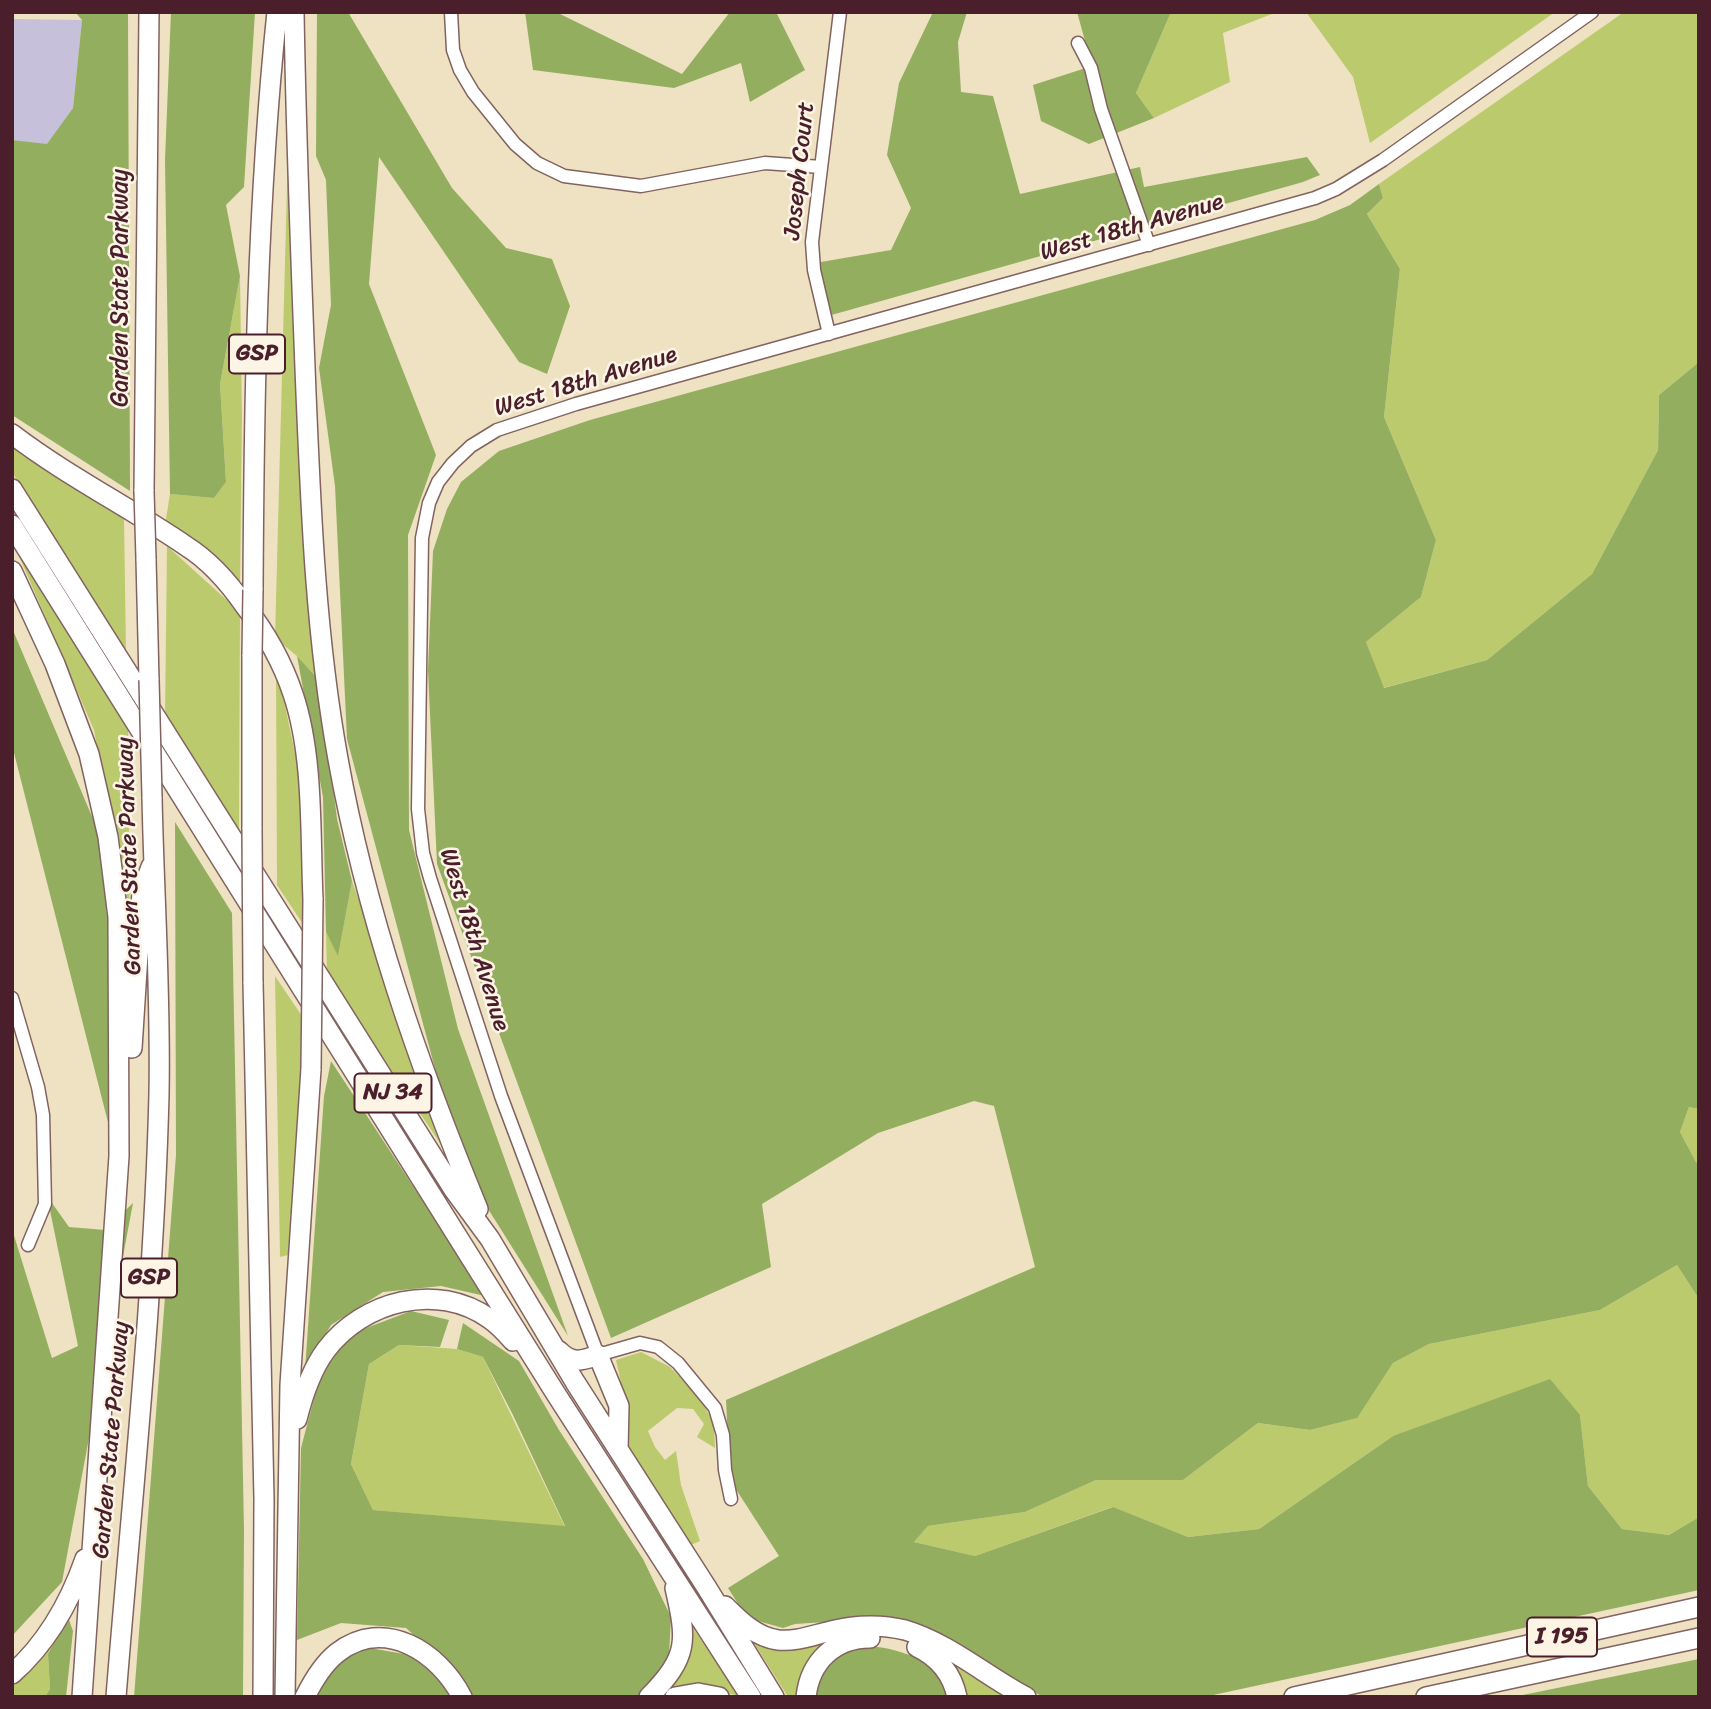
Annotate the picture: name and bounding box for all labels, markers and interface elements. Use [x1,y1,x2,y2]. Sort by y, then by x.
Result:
street label: Joseph Court [778,101,822,241]
street label: Garden State Parkway [107,169,135,407]
street label: West 18th Avenue [1037,188,1227,268]
road number: GSP [229,334,285,374]
street label: West 18th Avenue [491,341,681,423]
street label: Garden State Parkway [111,737,149,975]
street label: West 18th Avenue [433,845,515,1035]
road number: NJ 34 [354,1074,432,1112]
road number: GSP [121,1259,177,1298]
street label: Garden State Parkway [87,1320,137,1560]
road number: I 195 [1527,1618,1597,1656]

